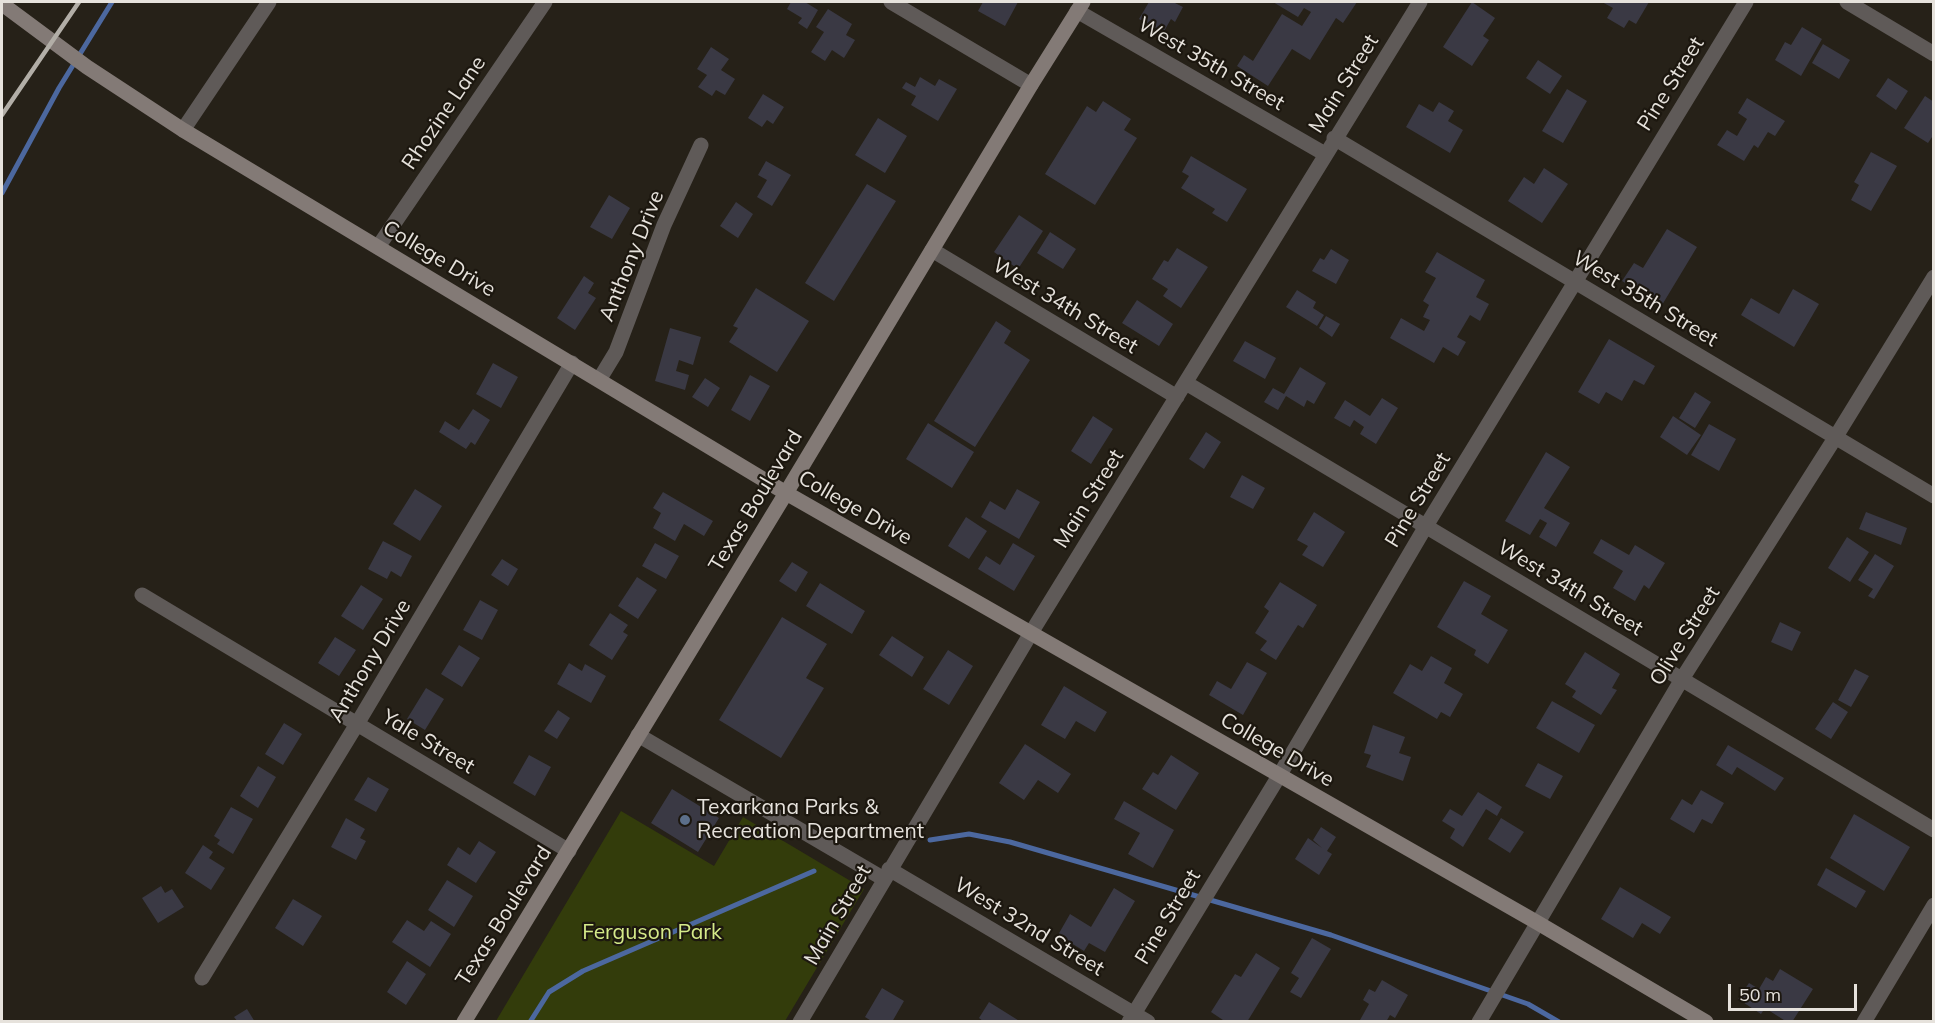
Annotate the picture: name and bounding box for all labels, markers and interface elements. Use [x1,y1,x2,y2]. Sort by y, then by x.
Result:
street label: West 35th Street [1133,12,1289,116]
street label: Main Street [1304,30,1384,138]
street label: Pine Street [1632,32,1710,136]
street label: Rhozine Lane [397,51,491,175]
street label: Anthony Drive [594,187,670,325]
street label: College Drive [378,215,500,303]
street label: West 35th Street [1568,246,1722,352]
street label: West 34th Street [988,253,1142,359]
street label: Texas Boulevard [704,426,808,576]
street label: Main Street [1049,445,1129,553]
street label: Pine Street [1380,448,1456,552]
street label: College Drive [794,465,916,551]
street label: West 34th Street [1493,535,1647,641]
street label: Olive Street [1645,582,1725,690]
street label: Anthony Drive [323,595,417,727]
street label: Yale Street [377,704,479,780]
street label: College Drive [1216,707,1338,793]
place label: Texarkana Parks & Recreation Department [697,795,924,845]
marker: Texarkana Parks & Recreation Department [678,813,692,827]
street label: Texas Boulevard [451,841,557,991]
street label: Main Street [799,860,877,970]
street label: Pine Street [1130,865,1206,969]
street label: West 32nd Street [950,872,1108,982]
park label: Ferguson Park [582,920,722,946]
scale bar [1731,972,1860,1010]
text: 50 m [1739,983,1781,1006]

